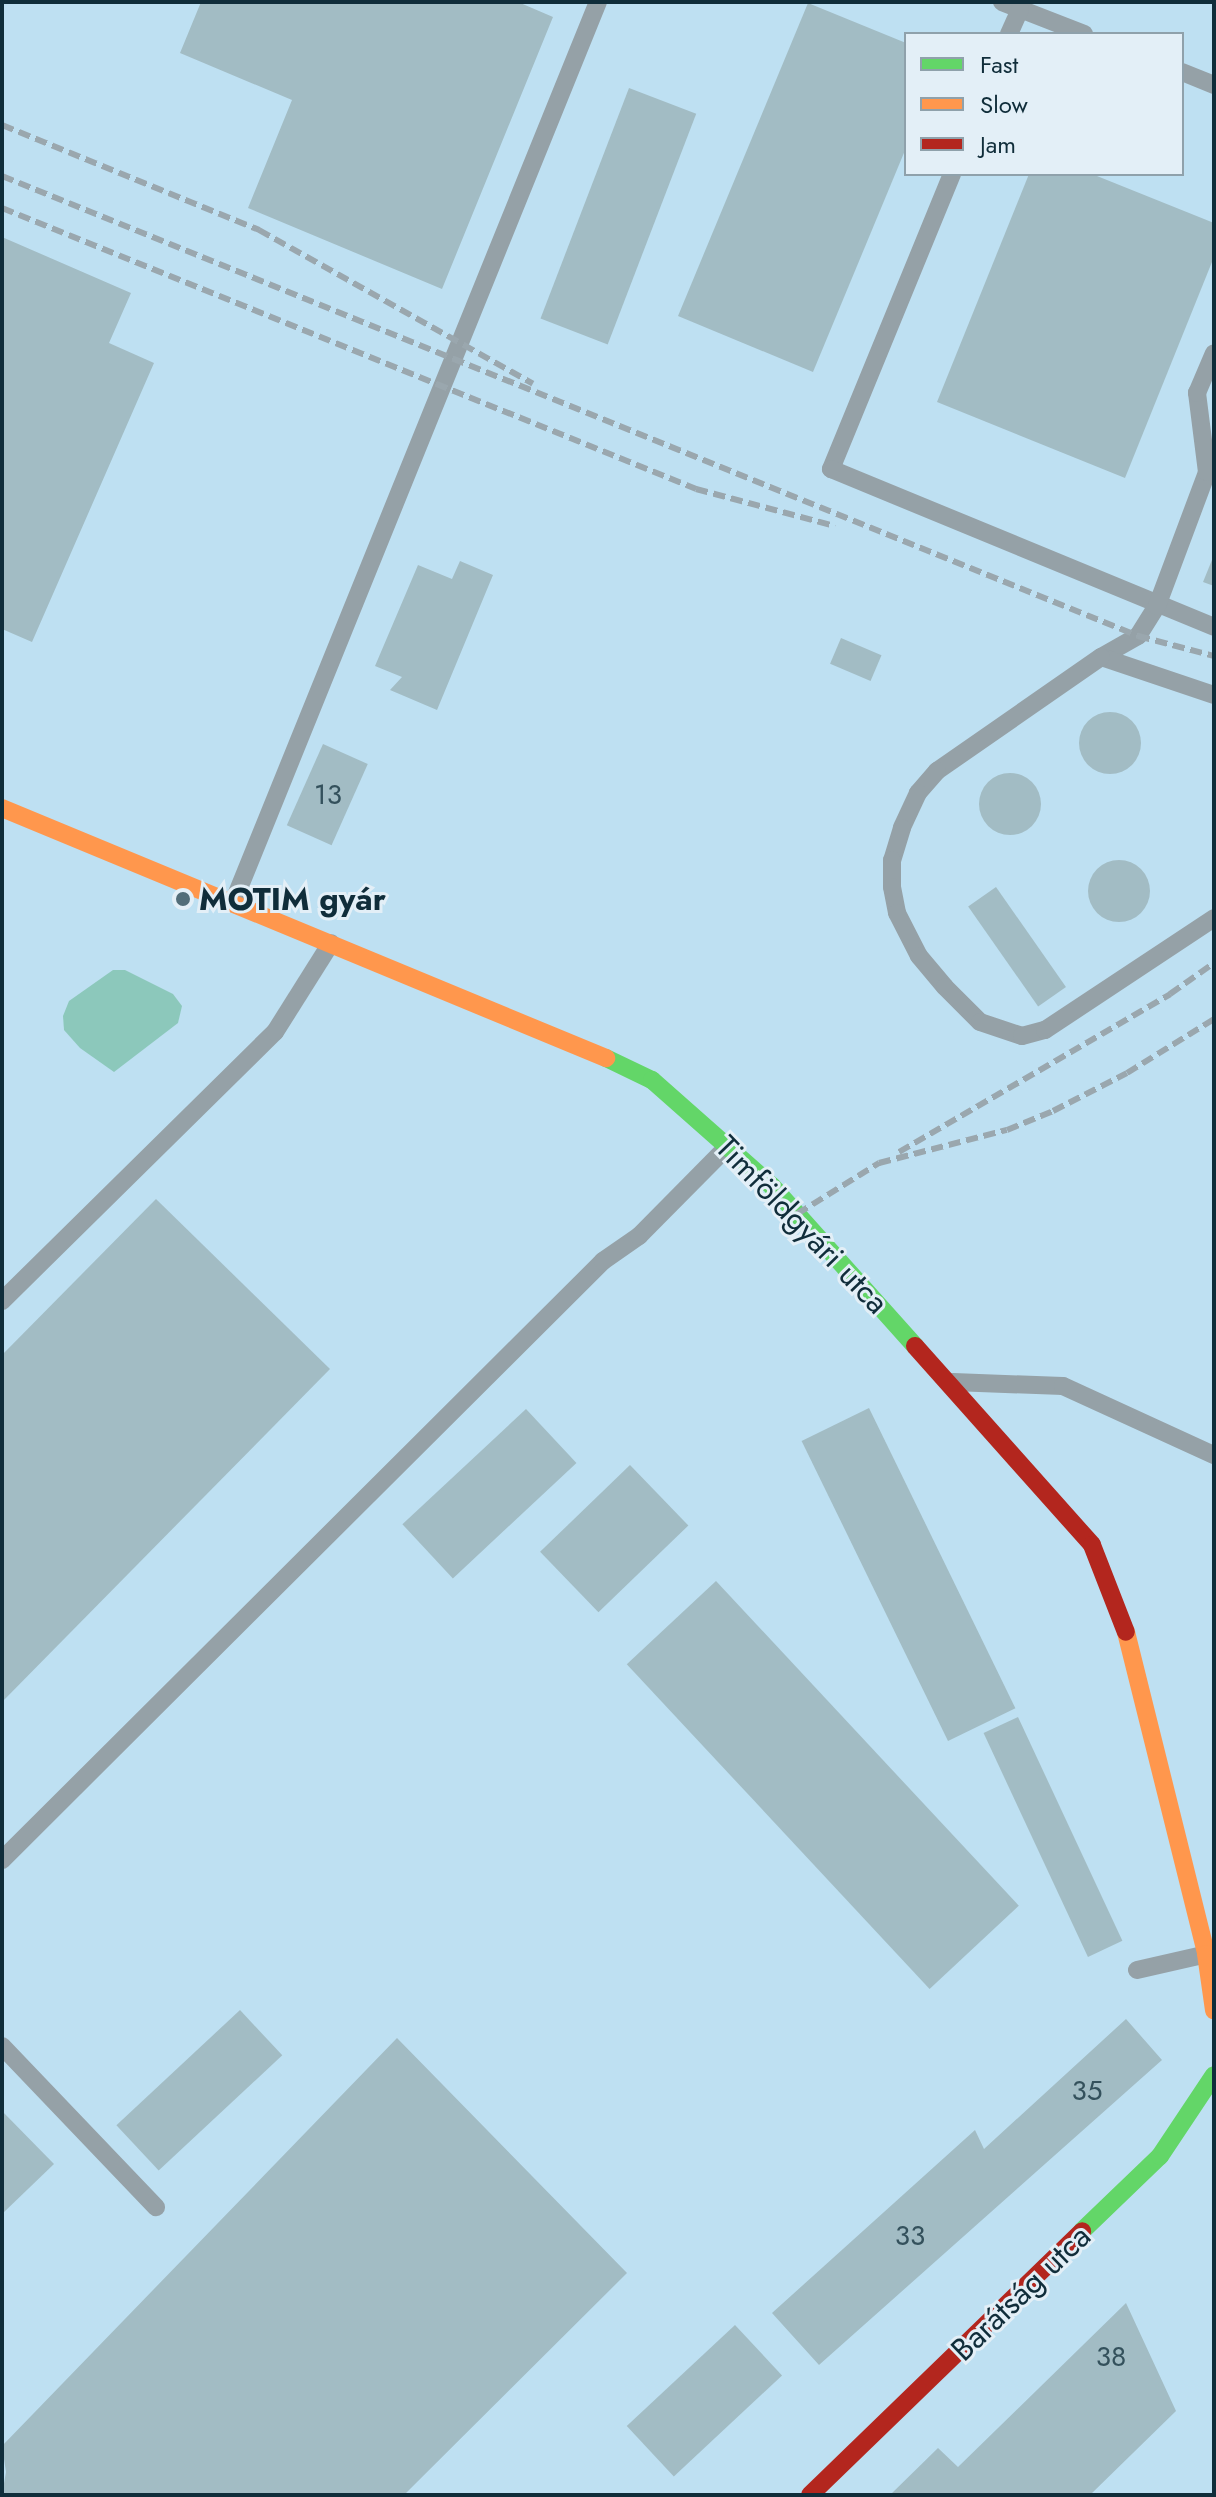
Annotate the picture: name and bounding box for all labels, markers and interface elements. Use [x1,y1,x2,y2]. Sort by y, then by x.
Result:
legend [904,32,1184,176]
text: Fast [980,47,1018,82]
text: Slow [980,87,1028,122]
text: Jam [980,127,1016,162]
house number: 13 [314,778,342,812]
place label: MOTIM gyár [199,880,386,918]
marker: MOTIM gyár [174,890,192,908]
street label: Timföldgyári utca [708,1128,896,1322]
house number: 35 [1071,2074,1103,2108]
street label: Barátság utca [943,2217,1099,2369]
house number: 33 [895,2219,925,2253]
house number: 38 [1096,2340,1126,2374]

